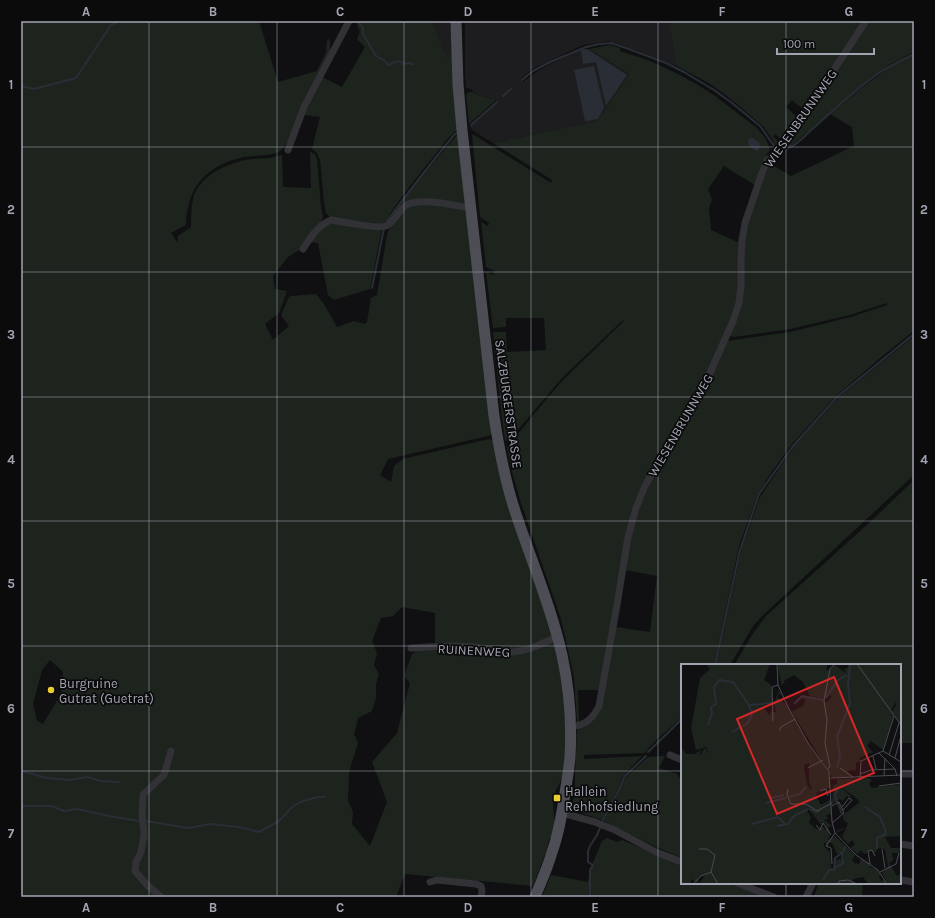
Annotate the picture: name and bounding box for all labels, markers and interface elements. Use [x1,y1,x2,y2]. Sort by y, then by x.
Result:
text: A [82,4,90,19]
text: B [209,4,217,19]
text: C [336,4,344,19]
text: D [464,4,473,19]
text: E [591,4,599,19]
text: F [718,4,726,19]
text: G [845,4,853,19]
scale bar [777,30,874,56]
text: 100 m [783,37,815,51]
street label: WIESENBRUNNWEG [761,66,840,170]
text: 1 [9,77,13,92]
text: 1 [922,77,926,92]
text: 2 [7,202,15,217]
text: 2 [920,202,928,217]
text: 3 [7,327,15,342]
text: 3 [920,327,928,342]
street label: SALZBURGERSTRASSE [492,339,525,470]
street label: WIESENBRUNNWEG [645,371,716,479]
text: 4 [7,452,15,467]
text: 4 [920,452,928,467]
text: 5 [7,576,15,591]
text: 5 [920,576,928,591]
street label: RUINENWEG [437,641,511,660]
inset map [681,664,901,884]
place label: Burgruine Gutrat (Guetrat) [59,676,154,706]
marker: Burgruine Gutrat (Guetrat) [46,685,56,695]
text: 6 [7,701,15,716]
text: 6 [920,701,928,716]
place label: Hallein Rehhofsiedlung [565,784,659,814]
marker: Hallein Rehhofsiedlung [552,793,562,803]
text: 7 [8,826,15,841]
text: 7 [921,826,928,841]
text: A [82,900,90,915]
text: B [209,900,217,915]
text: C [336,900,344,915]
text: D [464,900,473,915]
text: E [591,900,599,915]
text: F [718,900,726,915]
text: G [845,900,853,915]

